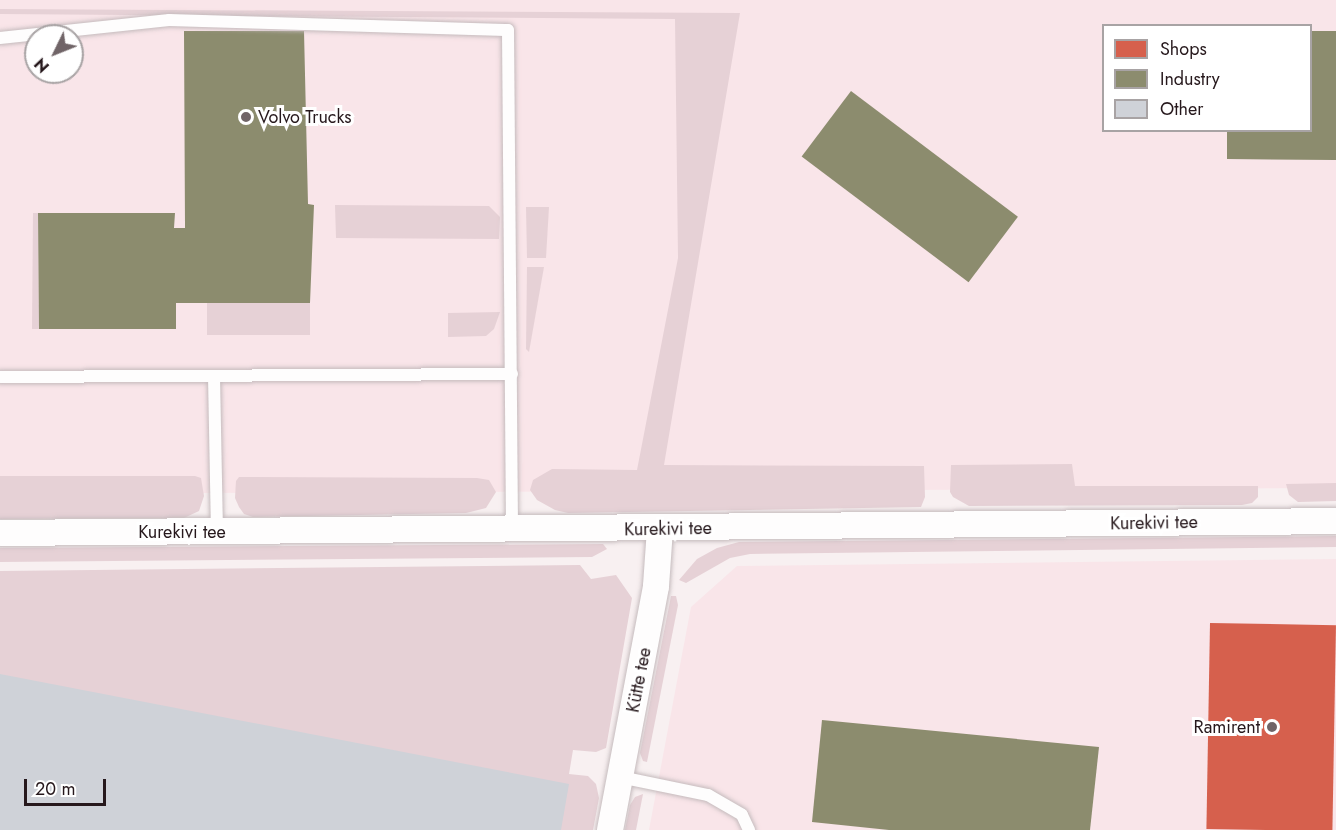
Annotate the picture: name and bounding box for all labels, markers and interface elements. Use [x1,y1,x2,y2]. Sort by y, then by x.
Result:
north arrow [24,24,84,84]
legend [1102,24,1312,132]
text: Shops [1160,36,1207,62]
text: N [29,53,55,78]
text: Industry [1160,66,1220,92]
text: Other [1160,96,1203,122]
place label: Volvo Trucks [258,106,352,128]
marker: Volvo Trucks [239,110,253,124]
street label: Kurekivi tee [1110,511,1198,535]
street label: Kurekivi tee [624,517,712,541]
street label: Kurekivi tee [138,521,226,543]
street label: Kütte tee [622,646,656,714]
place label: Ramirent [1194,716,1260,738]
marker: Ramirent [1265,720,1279,734]
scale bar [27,767,110,805]
text: 20 m [35,776,75,802]

